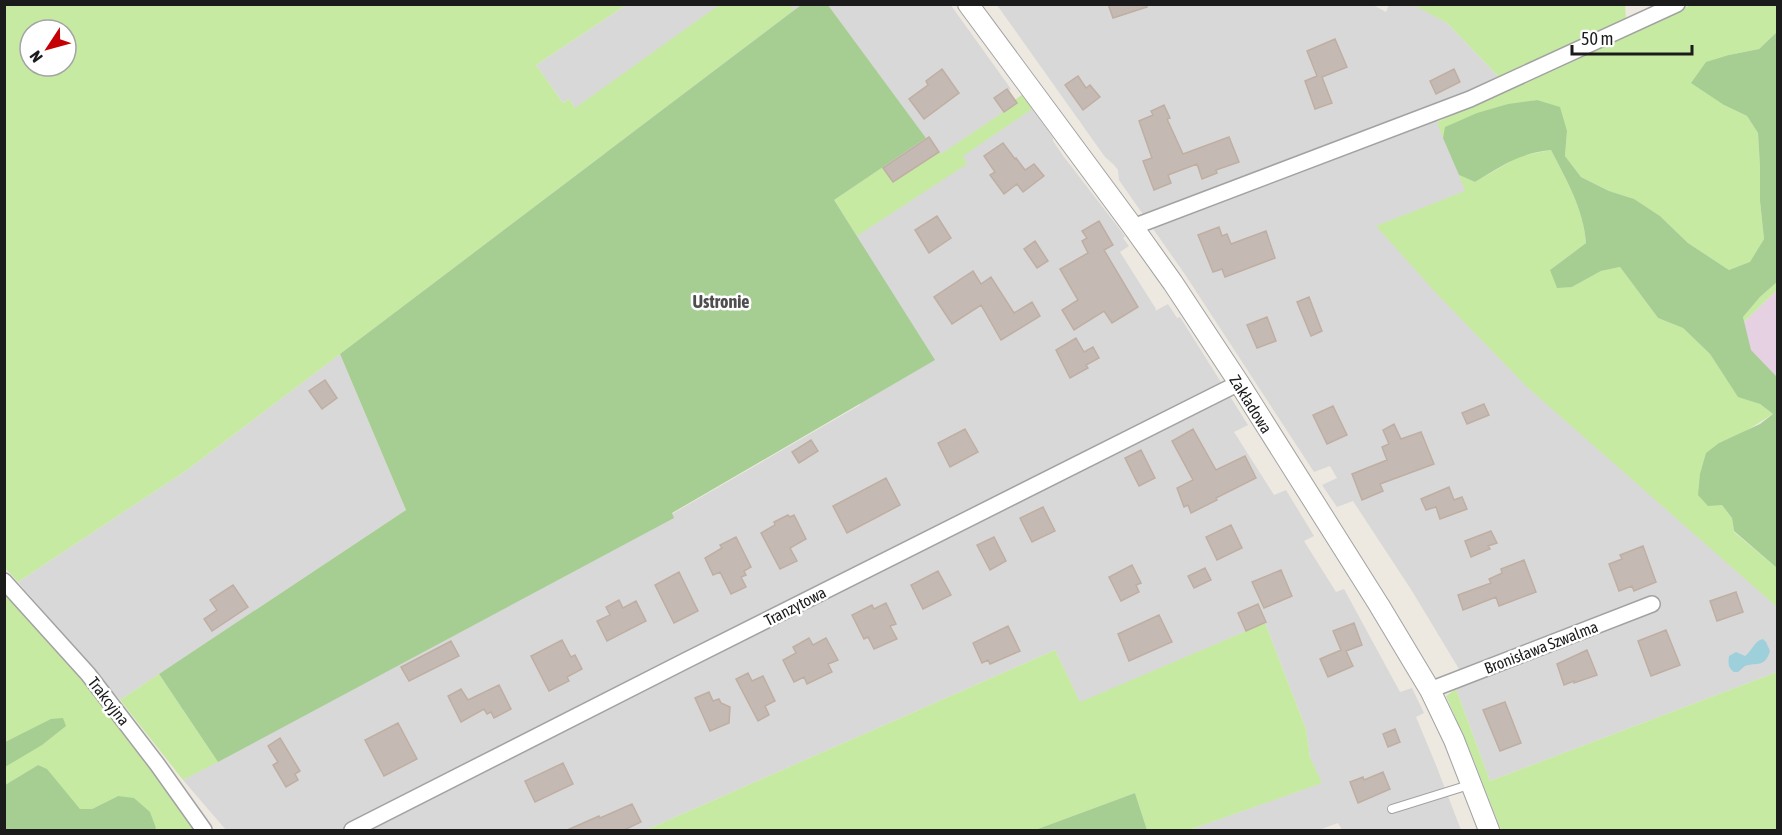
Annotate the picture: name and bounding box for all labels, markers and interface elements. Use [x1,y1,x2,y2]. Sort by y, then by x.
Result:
north arrow [18,18,78,78]
scale bar [1572,18,1692,56]
text: 50 m [1581,28,1613,49]
text: N [26,48,46,66]
district label: Ustronie [693,291,749,312]
street label: Zakładowa [1226,372,1276,436]
street label: Tranzytowa [761,583,829,630]
street label: Bronisława Szwalma [1482,617,1600,677]
street label: Trakcyjna [84,673,133,729]

